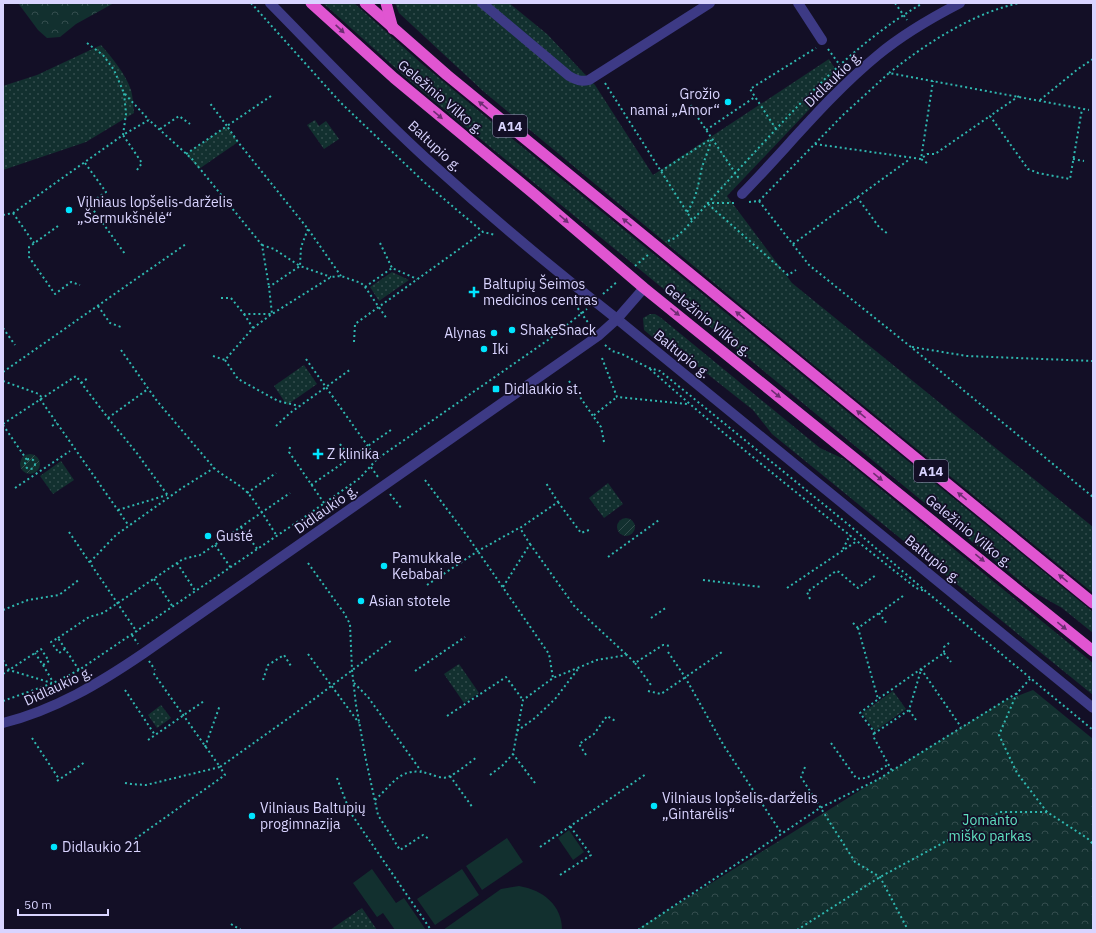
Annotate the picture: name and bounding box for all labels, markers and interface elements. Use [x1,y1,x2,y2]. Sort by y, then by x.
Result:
one-way arrow [334,25,345,34]
street label: Didlaukio g. [800,47,866,111]
street label: Geležinio Vilko g. [394,56,488,138]
place label: Grožio namai „Amor“ [630,85,720,119]
marker: Grožio namai „Amor“ [723,97,733,107]
one-way arrow [478,100,488,109]
one-way arrow [432,110,443,119]
road number: A14 [493,115,527,137]
street label: Baltupio g. [404,116,466,176]
place label: Vilniaus lopšelis-darželis „Šermukšnėlė“ [77,193,233,227]
marker: Vilniaus lopšelis-darželis „Šermukšnėlė“ [64,205,74,215]
one-way arrow [558,215,569,224]
one-way arrow [621,218,632,227]
place label: Baltupių Šeimos medicinos centras [483,274,598,309]
street label: Geležinio Vilko g. [661,279,755,361]
marker: Baltupių Šeimos medicinos centras [468,286,480,298]
one-way arrow [669,308,680,317]
one-way arrow [734,310,745,319]
place label: ShakeSnack [520,321,597,339]
place label: Alynas [444,324,486,342]
marker: ShakeSnack [507,325,517,335]
street label: Baltupio g. [650,326,714,382]
marker: Alynas [489,328,499,338]
place label: Iki [492,340,508,358]
marker: Iki [479,344,489,354]
place label: Didlaukio st. [504,380,582,398]
marker: Didlaukio st. [491,384,501,394]
one-way arrow [770,390,781,398]
one-way arrow [856,409,867,418]
place label: Z klinika [327,445,380,463]
marker: Z klinika [312,448,324,460]
road number: A14 [914,460,948,482]
one-way arrow [873,472,884,481]
street label: Didlaukio g. [291,481,361,537]
street label: Geležinio Vilko g. [922,490,1016,572]
one-way arrow [957,492,967,501]
place label: Gusté [216,527,253,545]
marker: Gusté [203,531,213,541]
street label: Baltupio g. [901,531,965,587]
place label: Pamukkale Kebabai [392,549,462,583]
one-way arrow [974,554,985,563]
marker: Pamukkale Kebabai [379,561,389,571]
one-way arrow [1057,574,1068,583]
place label: Asian stotele [369,592,451,610]
marker: Asian stotele [356,596,366,606]
one-way arrow [1057,621,1068,630]
street label: Didlaukio g. [21,662,95,710]
place label: Vilniaus lopšelis-darželis „Gintarėlis“ [662,789,818,823]
place label: Vilniaus Baltupių progimnazija [260,799,366,833]
marker: Vilniaus lopšelis-darželis „Gintarėlis“ [649,801,659,811]
marker: Vilniaus Baltupių progimnazija [247,811,257,821]
park label: Jomanto miško parkas [948,811,1032,845]
place label: Didlaukio 21 [62,838,141,856]
marker: Didlaukio 21 [49,842,59,852]
scale bar [18,891,108,917]
text: 50 m [24,897,52,912]

